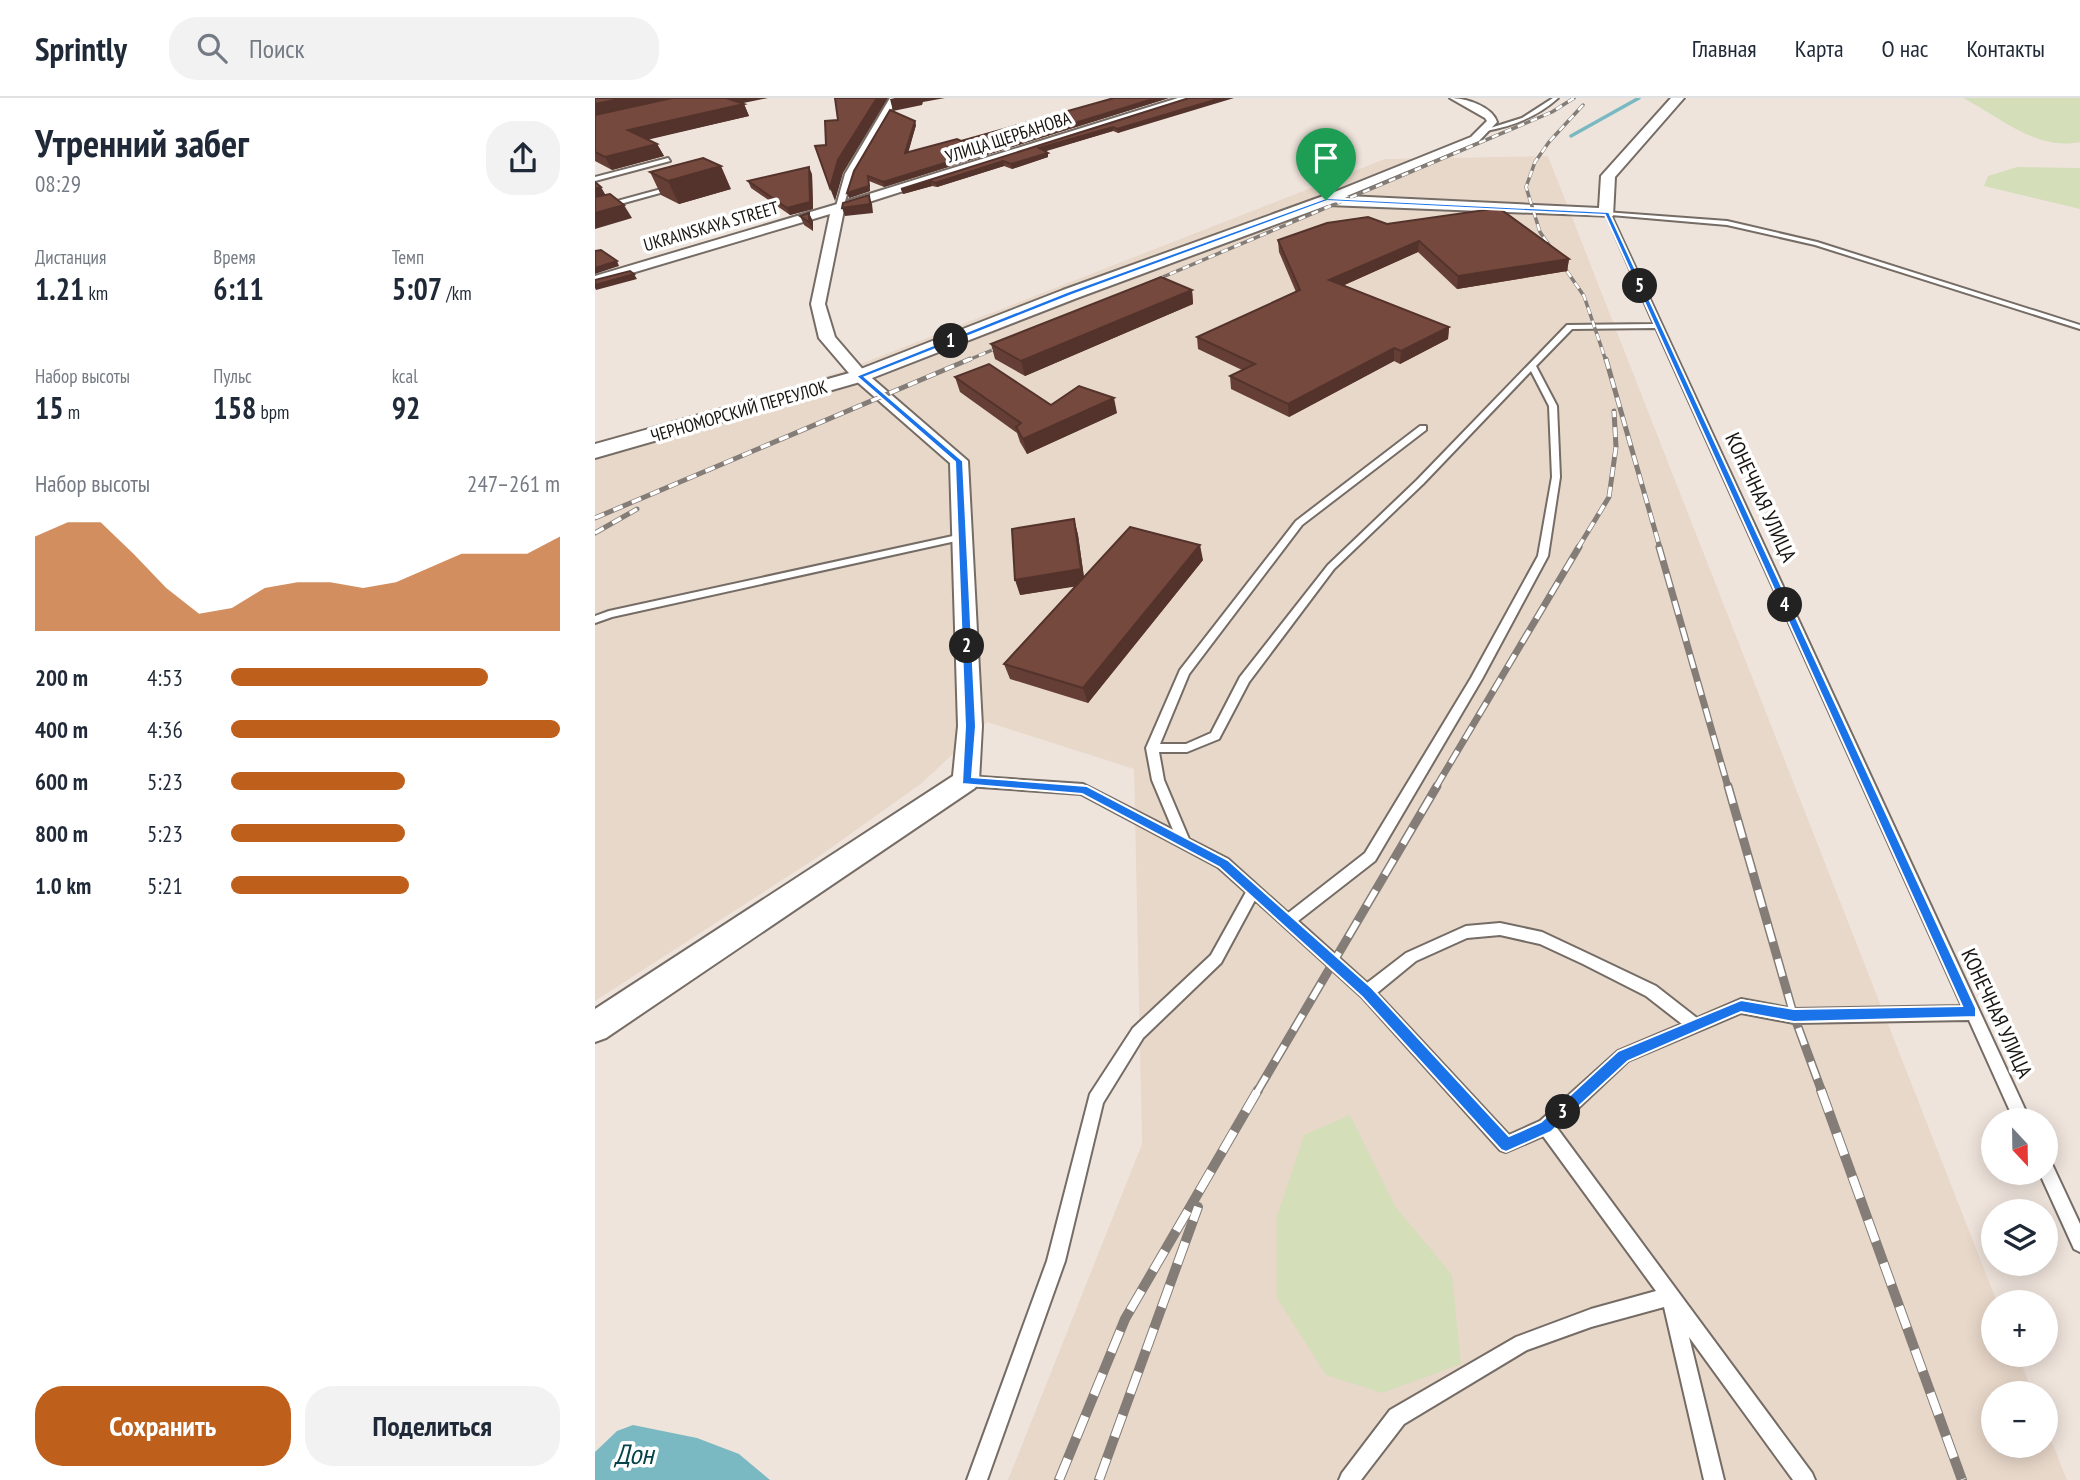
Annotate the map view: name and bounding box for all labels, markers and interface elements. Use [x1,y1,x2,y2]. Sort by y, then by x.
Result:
search box [169,17,659,80]
text: Sprintly [35,27,127,70]
icon: search [193,29,231,67]
text: Поиск [249,32,305,65]
text: Главная [1692,33,1757,64]
text: Карта [1795,33,1844,64]
text: О нас [1882,33,1928,64]
text: Контакты [1966,33,2045,64]
street label: УЛИЦА ЩЕРБАНОВА [942,106,1074,168]
text: Утренний забег [35,118,249,167]
button: share [486,121,560,195]
pin [1296,128,1356,200]
icon: arrive [1307,139,1345,177]
text: 08:29 [35,169,81,198]
street label: UKRAINSKAYA STREET [641,196,781,256]
text: Дистанция [35,245,106,269]
text: Время [213,245,256,269]
text: Темп [392,245,424,269]
pin: 5 [1623,268,1657,304]
text: 1.21 [35,269,84,308]
text: 6:11 [213,269,264,308]
text: 5:07 [392,269,442,308]
text: 5 [1635,273,1644,297]
text: km [84,281,108,305]
text: /km [442,281,472,305]
pin: 1 [933,324,969,358]
text: 1 [946,328,955,352]
text: Набор высоты [35,364,130,388]
text: Пульс [213,364,252,388]
text: kcal [392,364,418,388]
street label: ЧЕРНОМОРСКИЙ ПЕРЕУЛОК [648,375,830,447]
text: 15 [35,388,64,427]
text: 158 [213,388,256,427]
text: 92 [392,388,420,427]
text: m [64,400,80,424]
text: bpm [256,400,289,424]
street label: КОНЕЧНАЯ УЛИЦА [1719,428,1803,566]
text: Набор высоты [35,469,150,498]
text: 247–261 m [467,469,560,498]
pin: 4 [1767,588,1803,622]
text: 4 [1780,592,1789,616]
pin: 2 [949,628,985,664]
text: 2 [962,633,971,657]
text: 200 m [35,663,88,692]
text: 4:53 [147,663,183,692]
text: 400 m [35,715,88,744]
text: 4:36 [147,715,183,744]
text: 600 m [35,767,88,796]
text: 5:23 [147,767,183,796]
text: 800 m [35,819,88,848]
text: 5:23 [147,819,183,848]
text: 1.0 km [35,871,91,900]
text: 5:21 [147,871,183,900]
street label: КОНЕЧНАЯ УЛИЦА [1955,944,2039,1082]
pin: 3 [1545,1094,1581,1130]
text: 3 [1558,1099,1567,1123]
north arrow [1981,1108,2058,1185]
map controls [1981,1108,2058,1458]
button: layers [1981,1199,2058,1276]
button: + [1981,1290,2058,1367]
button: − [1981,1381,2058,1458]
button: Сохранить [35,1386,291,1466]
button: Поделиться [305,1386,560,1466]
water label: Дон [614,1435,656,1472]

